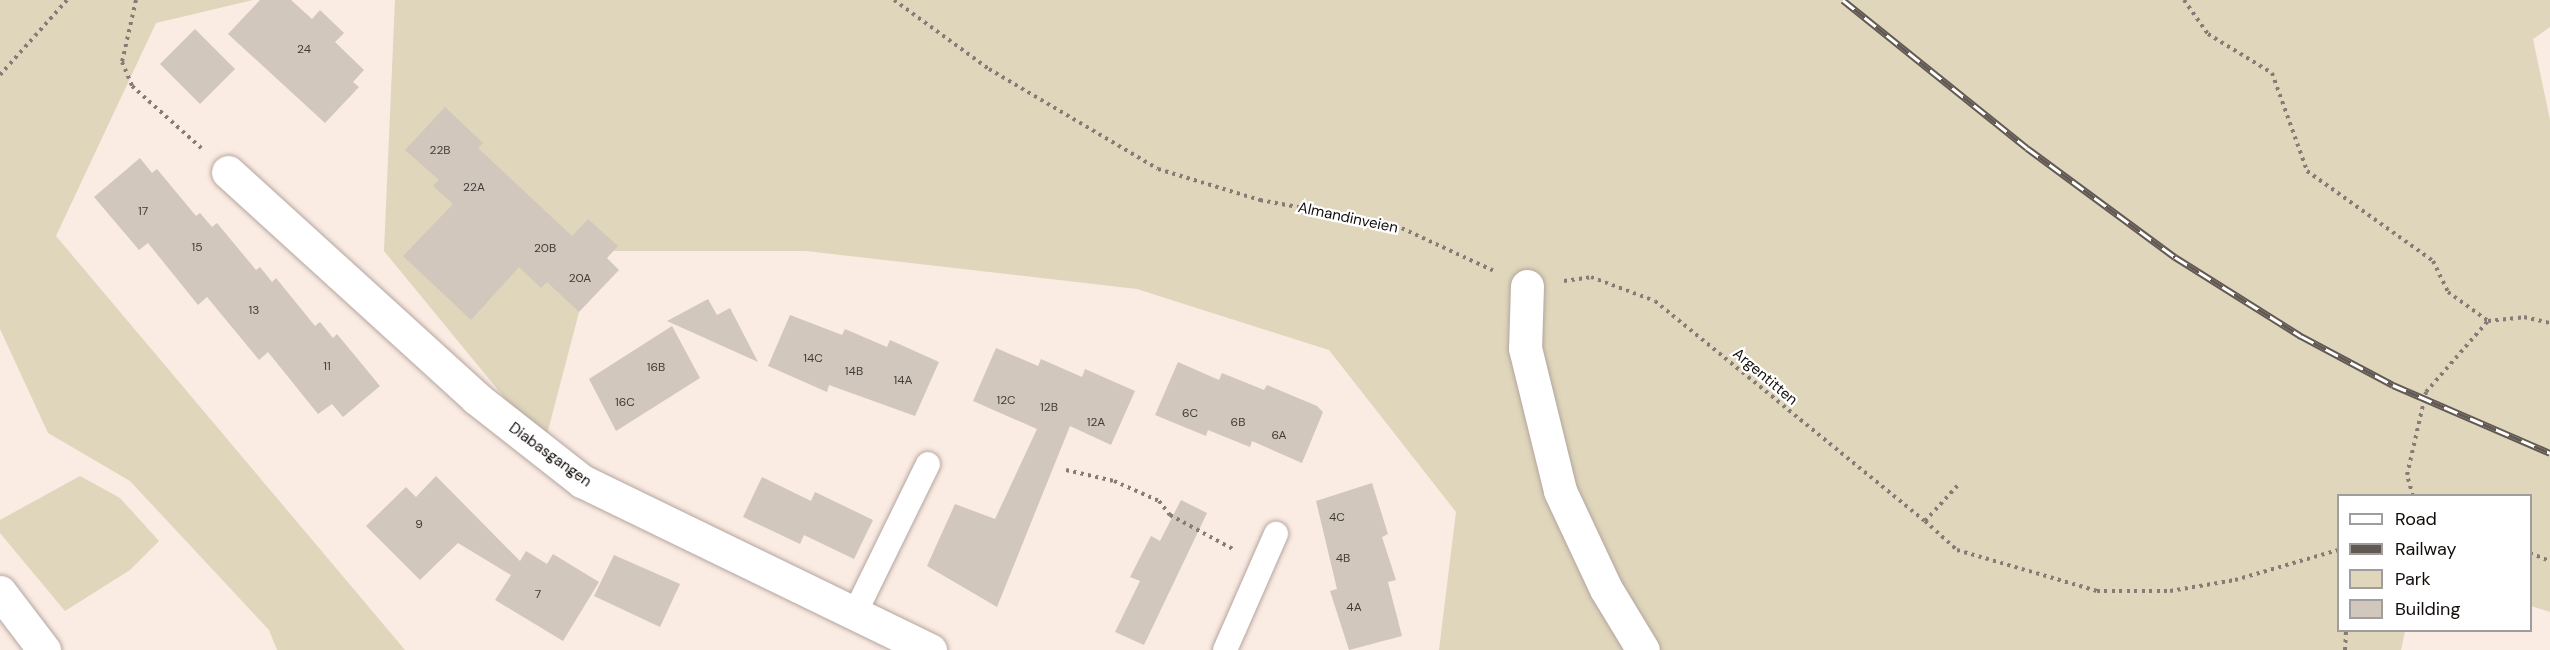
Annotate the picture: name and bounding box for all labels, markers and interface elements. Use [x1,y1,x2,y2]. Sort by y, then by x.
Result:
house number: 24 [297,43,311,57]
house number: 22B [429,144,451,158]
house number: 22A [463,181,485,195]
street label: Almandinveien [1296,199,1400,237]
house number: 17 [138,205,148,219]
house number: 15 [191,241,203,255]
house number: 20B [534,242,556,256]
house number: 20A [569,272,591,286]
house number: 13 [249,304,259,318]
street label: Argentitten [1729,345,1801,409]
house number: 14C [803,352,823,366]
house number: 11 [323,360,331,374]
house number: 16B [647,361,665,375]
house number: 14B [845,365,863,379]
house number: 14A [894,374,912,388]
house number: 12C [996,394,1016,408]
house number: 16C [615,396,635,410]
house number: 12B [1040,401,1058,415]
house number: 6C [1182,407,1198,421]
house number: 12A [1087,416,1105,430]
house number: 6B [1231,416,1245,430]
street label: Diabasgangen [505,419,595,491]
house number: 6A [1271,429,1287,443]
legend [2337,494,2532,632]
text: Road [2395,507,2437,531]
house number: 4C [1329,511,1345,525]
house number: 9 [415,518,423,532]
text: Railway [2395,537,2457,561]
house number: 4B [1336,552,1350,566]
text: Park [2395,567,2431,591]
house number: 7 [535,588,541,602]
text: Building [2395,597,2460,621]
house number: 4A [1346,601,1362,615]

